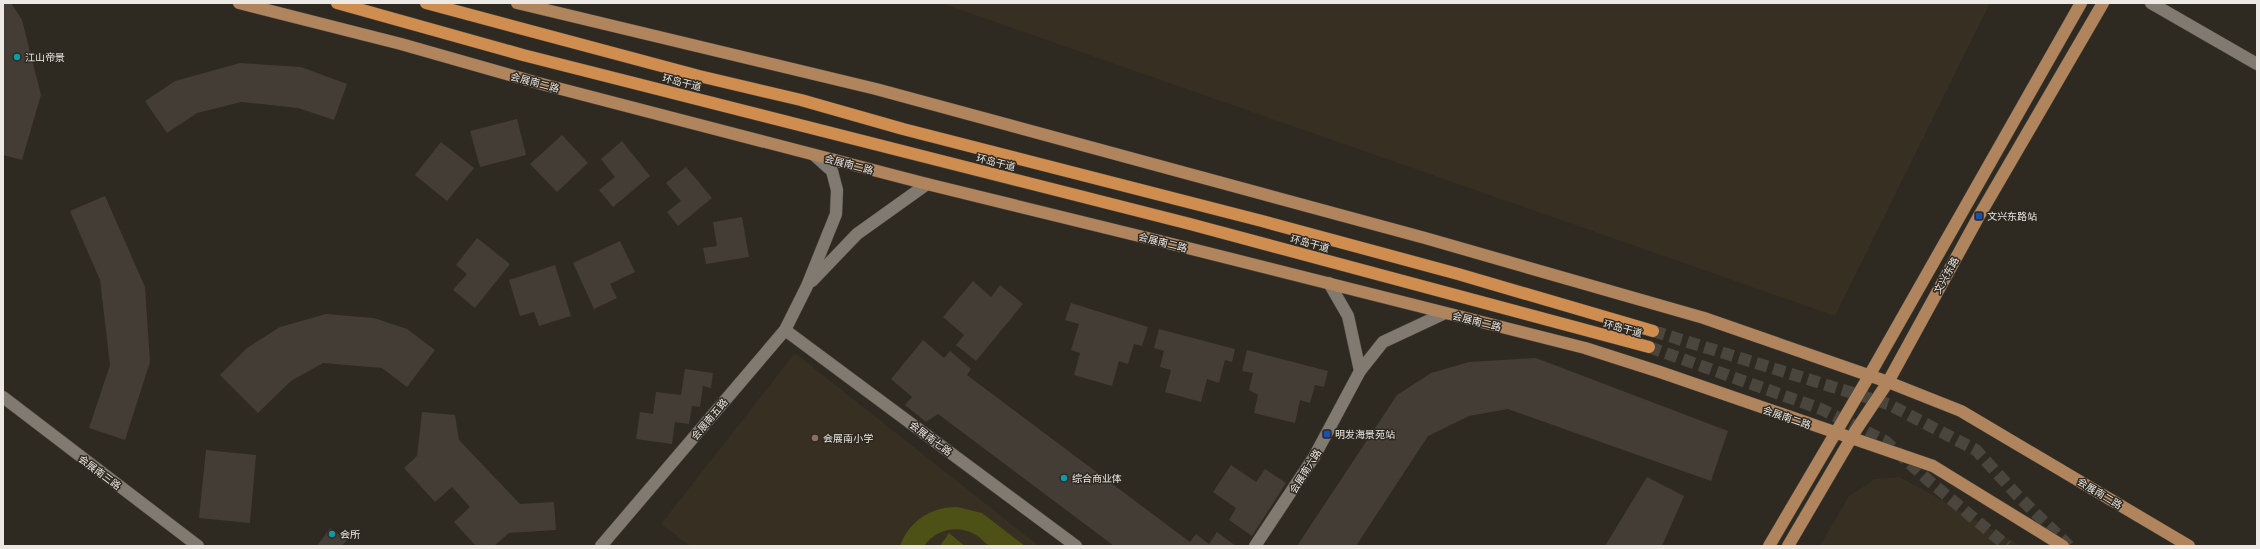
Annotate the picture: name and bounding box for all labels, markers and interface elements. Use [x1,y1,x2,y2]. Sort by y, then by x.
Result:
place label: 江山帝景 [25,51,65,64]
marker: 江山帝景 [12,52,22,62]
street label: 会展南二路 [509,70,561,95]
street label: 环岛干道 [661,71,703,94]
street label: 环岛干道 [975,151,1017,174]
street label: 会展南二路 [823,152,875,177]
place label: 文兴东路站 [1987,210,2037,223]
marker: 文兴东路站 [1974,211,1984,221]
street label: 会展南二路 [1137,230,1189,255]
street label: 环岛干道 [1289,232,1331,255]
street label: 文兴东路 [1931,255,1962,296]
street label: 会展南二路 [1451,309,1503,334]
street label: 环岛干道 [1602,317,1644,340]
street label: 会展南五路 [688,396,730,443]
street label: 会展南二路 [1761,403,1813,432]
street label: 会展南七路 [907,418,955,459]
place label: 明发海景苑站 [1335,428,1395,441]
marker: 明发海景苑站 [1322,429,1332,439]
place label: 会展南小学 [823,432,873,445]
marker: 会展南小学 [810,433,820,443]
street label: 会展南六路 [1287,447,1324,496]
street label: 会展南三路 [76,452,124,493]
place label: 综合商业体 [1072,472,1122,485]
marker: 综合商业体 [1059,473,1069,483]
street label: 会展南二路 [2075,475,2125,512]
place label: 会所 [340,528,360,541]
marker: 会所 [327,529,337,539]

